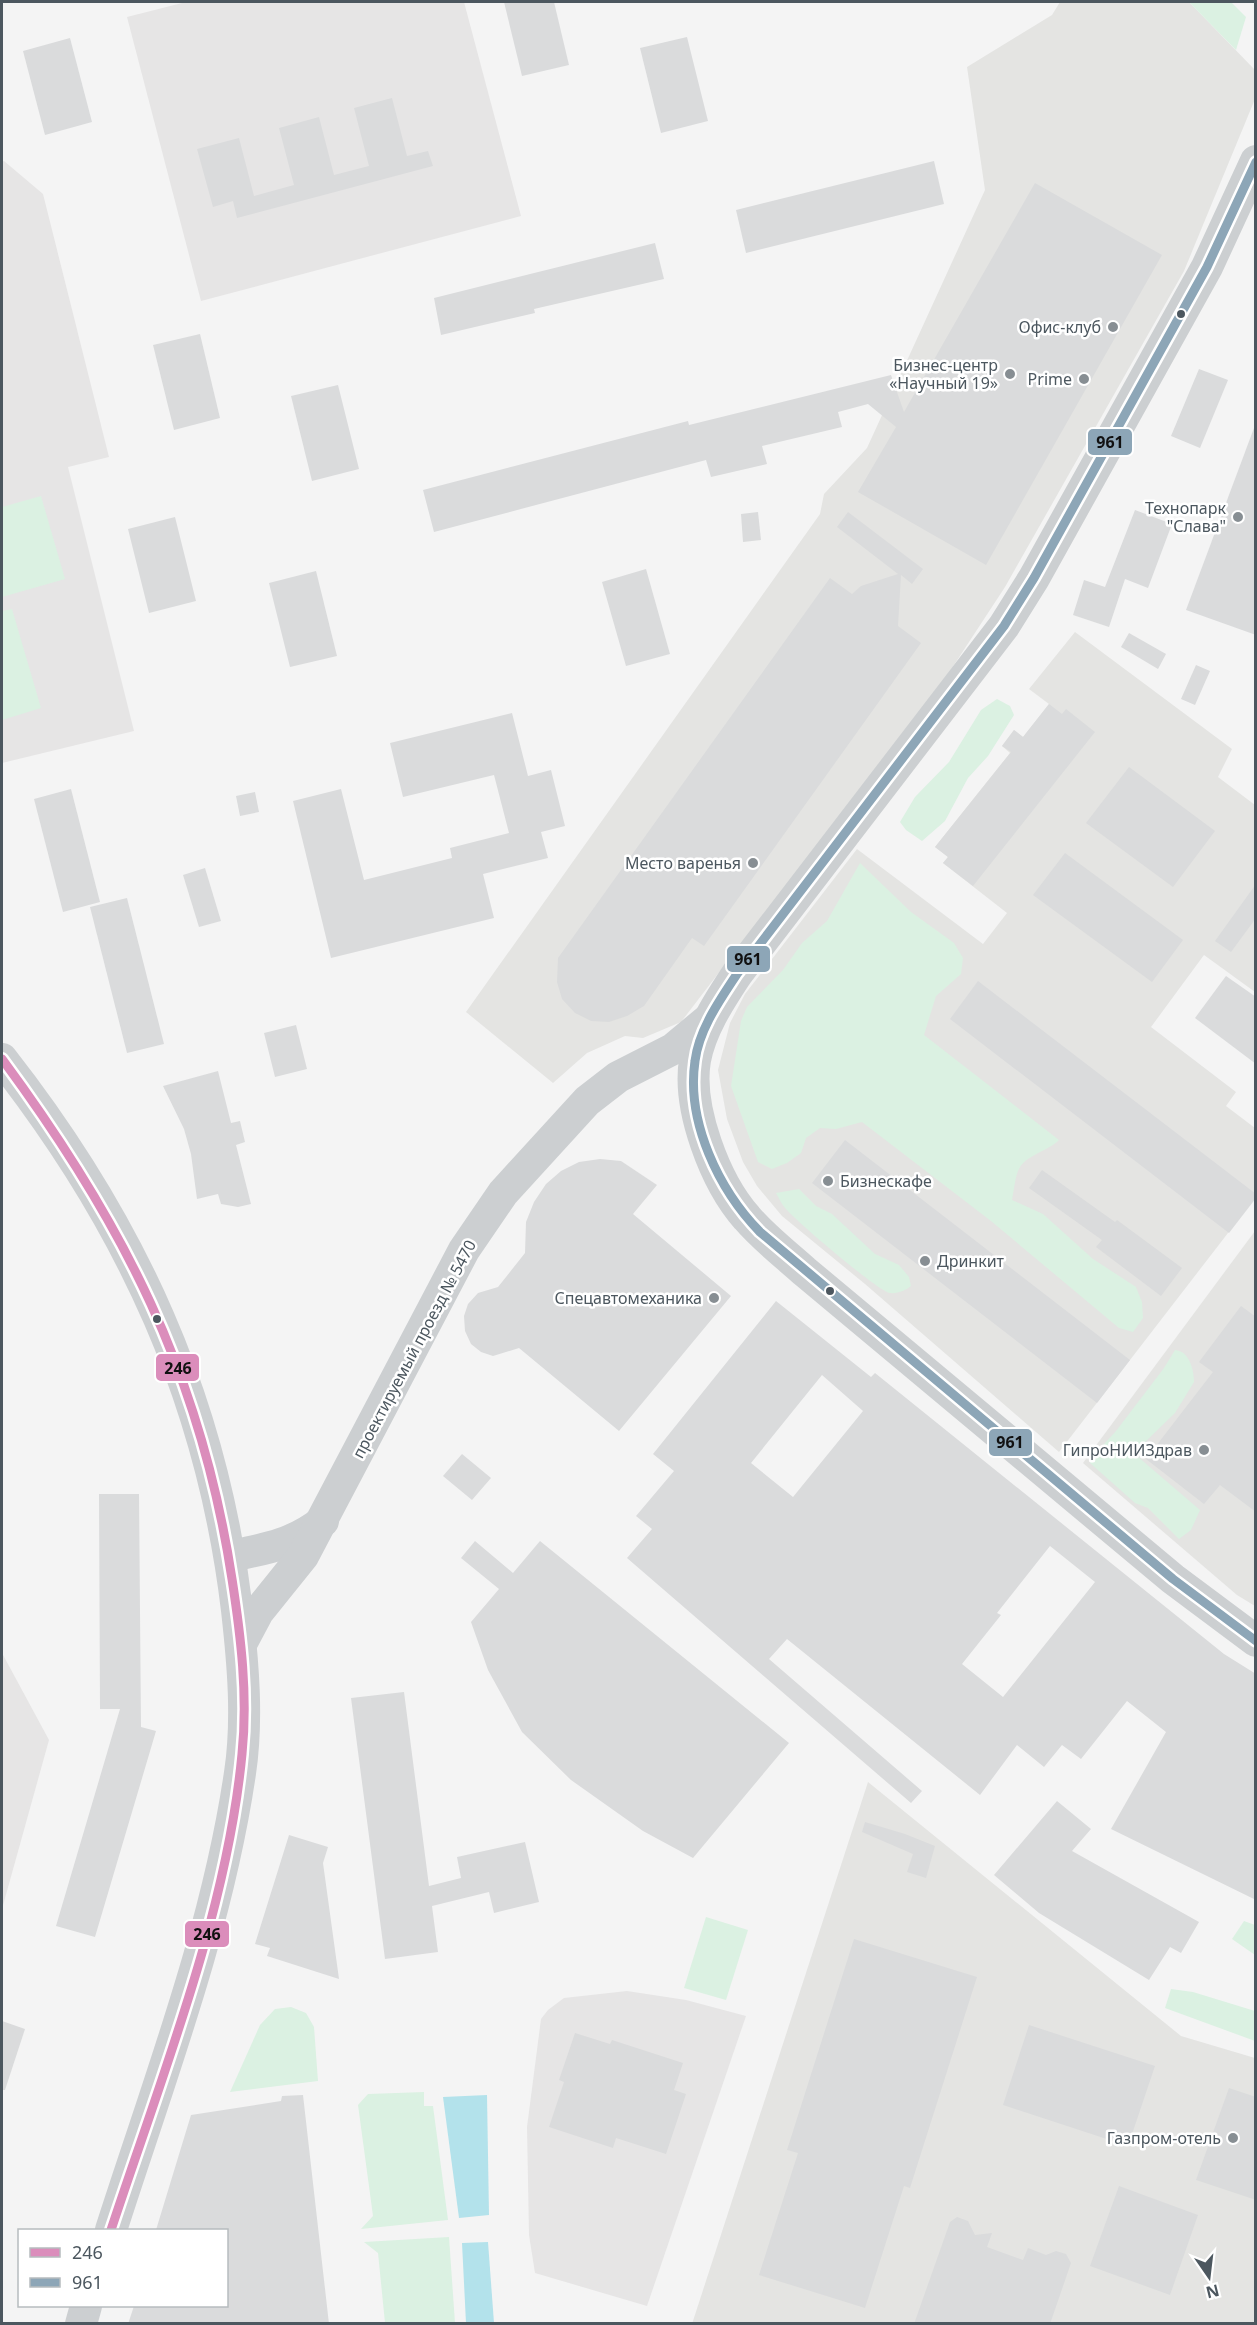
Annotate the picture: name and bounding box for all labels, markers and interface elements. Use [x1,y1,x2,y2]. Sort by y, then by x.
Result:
unlabelled marker [1175,308,1187,320]
place label: Офис-клуб [1018,316,1101,338]
marker: Офис-клуб [1106,320,1120,334]
place label: Бизнес-центр «Научный 19» [889,354,998,394]
marker: Бизнес-центр «Научный 19» [1003,367,1017,381]
place label: Prime [1028,368,1072,390]
marker: Prime [1077,372,1091,386]
line badge: 961 [1087,428,1133,456]
text: 961 [1096,431,1124,453]
place label: Технопарк "Слава" [1145,497,1226,537]
marker: Технопарк "Слава" [1231,510,1245,524]
place label: Место варенья [625,852,741,874]
marker: Место варенья [746,856,760,870]
line badge: 961 [726,945,771,973]
text: 961 [734,948,762,970]
place label: Бизнескафе [840,1170,932,1192]
marker: Бизнескафе [821,1174,835,1188]
street label: проектируемый проезд № 5470 [347,1236,481,1462]
place label: Дринкит [937,1250,1005,1272]
marker: Дринкит [918,1254,932,1268]
unlabelled marker [824,1285,836,1297]
place label: Спецавтомеханика [555,1287,702,1309]
marker: Спецавтомеханика [707,1291,721,1305]
unlabelled marker [151,1313,163,1325]
line badge: 246 [155,1353,200,1382]
text: 246 [164,1357,192,1379]
line badge: 961 [988,1428,1033,1457]
text: 961 [996,1431,1024,1453]
place label: ГипроНИИЗдрав [1063,1439,1192,1461]
marker: ГипроНИИЗдрав [1197,1443,1211,1457]
line badge: 246 [184,1920,230,1948]
text: 246 [193,1923,221,1945]
place label: Газпром-отель [1107,2127,1221,2149]
marker: Газпром-отель [1226,2131,1240,2145]
legend [18,2229,228,2307]
text: 246 [72,2240,103,2264]
north arrow [1179,2247,1239,2307]
text: 961 [72,2270,103,2294]
text: N [1204,2279,1222,2304]

